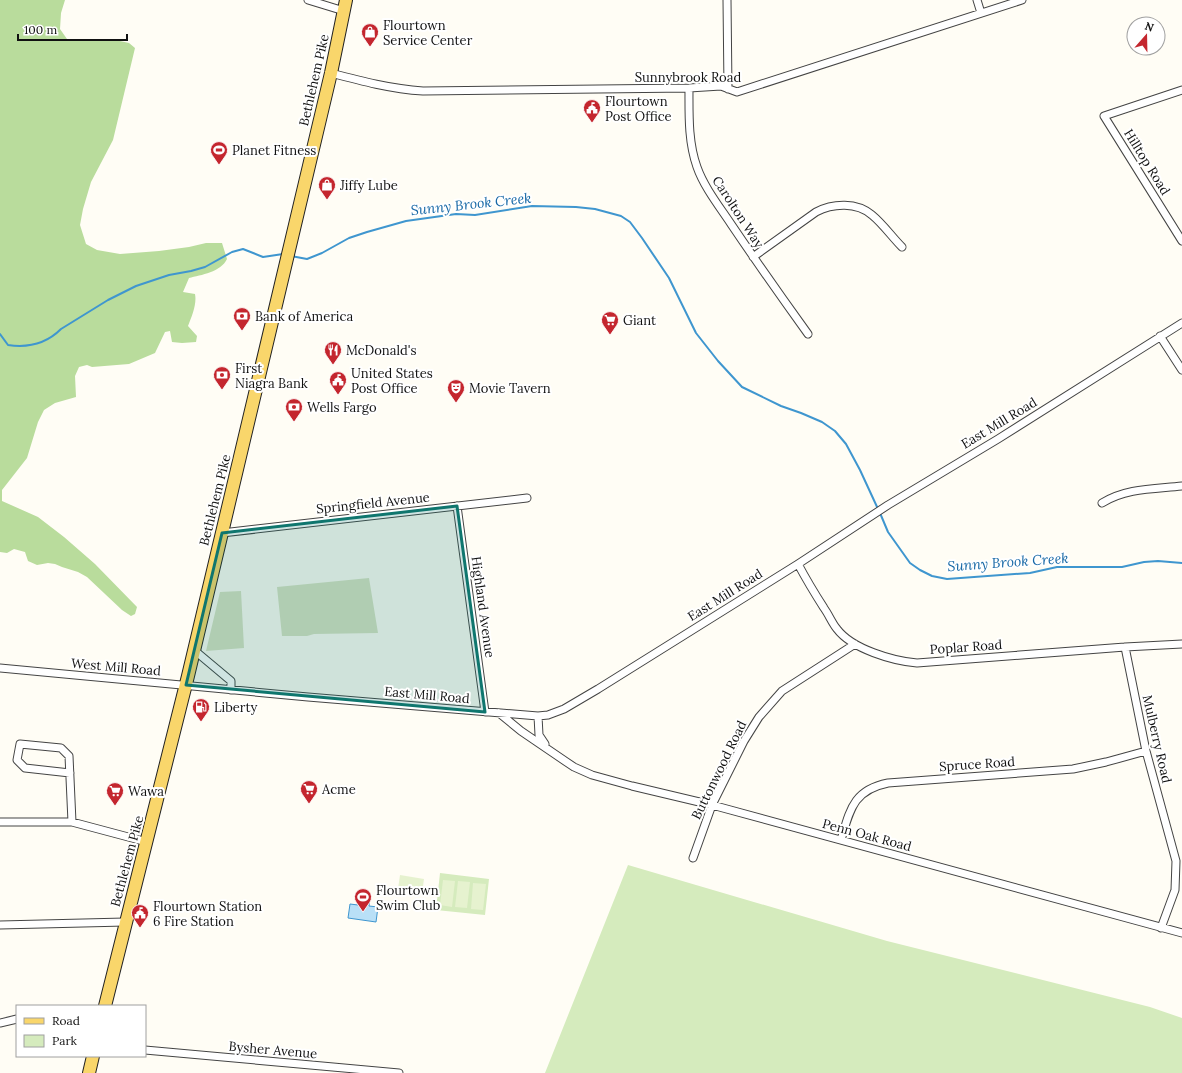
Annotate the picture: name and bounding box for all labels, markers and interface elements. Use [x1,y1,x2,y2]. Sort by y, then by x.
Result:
scale bar [18,16,127,42]
north arrow [1126,16,1166,56]
place label: Flourtown Service Center [383,17,473,49]
text: N [1143,19,1156,35]
text: 100 m [24,22,57,37]
shop icon: Flourtown Service Center [360,22,380,47]
street label: Bethlehem Pike [295,32,333,128]
street label: Sunnybrook Road [635,69,741,86]
place label: Flourtown Post Office [605,93,672,125]
public building icon: Flourtown Post Office [582,98,602,123]
street label: Hilltop Road [1120,126,1174,198]
sports icon: Planet Fitness [209,140,229,165]
place label: Planet Fitness [232,142,316,159]
street label: Carolton Way [708,173,768,251]
shop icon: Jiffy Lube [317,175,337,200]
place label: Jiffy Lube [339,177,398,194]
water label: Sunny Brook Creek [410,189,532,219]
bank icon: Bank of America [232,306,252,331]
place label: Bank of America [255,308,353,325]
supermarket icon: Giant [600,310,620,335]
place label: Giant [623,312,656,329]
restaurant icon: McDonald's [323,340,343,365]
place label: McDonald's [346,342,416,359]
place label: First Niagra Bank [235,360,308,392]
bank icon: First Niagra Bank [212,365,232,390]
place label: United States Post Office [351,365,433,397]
public building icon: United States Post Office [328,370,348,395]
theatre icon: Movie Tavern [446,378,466,403]
place label: Movie Tavern [469,380,551,397]
street label: East Mill Road [958,394,1040,452]
bank icon: Wells Fargo [284,397,304,422]
place label: Wells Fargo [307,399,377,416]
street label: Bethlehem Pike [195,452,235,548]
street label: Springfield Avenue [315,489,431,517]
water label: Sunny Brook Creek [947,549,1069,575]
street label: Highland Avenue [467,555,499,659]
street label: East Mill Road [684,565,766,625]
street label: Poplar Road [929,636,1003,658]
street label: West Mill Road [70,655,162,679]
street label: East Mill Road [384,683,471,707]
street label: Mulberry Road [1139,693,1175,785]
fuel station icon: Liberty [191,697,211,722]
place label: Liberty [214,699,258,716]
street label: Buttonwood Road [688,718,750,822]
street label: Spruce Road [939,753,1016,775]
supermarket icon: Acme [299,779,319,804]
supermarket icon: Wawa [105,781,125,806]
place label: Acme [321,781,356,798]
place label: Wawa [128,783,164,800]
street label: Bethlehem Pike [107,813,147,909]
street label: Penn Oak Road [821,815,914,855]
place label: Flourtown Swim Club [376,882,441,914]
sports icon: Flourtown Swim Club [353,887,373,912]
place label: Flourtown Station 6 Fire Station [153,898,262,930]
public building icon: Flourtown Station 6 Fire Station [130,903,150,928]
legend [16,1005,146,1057]
text: Road [52,1013,80,1028]
text: Park [52,1033,78,1048]
street label: Bysher Avenue [228,1038,318,1062]

